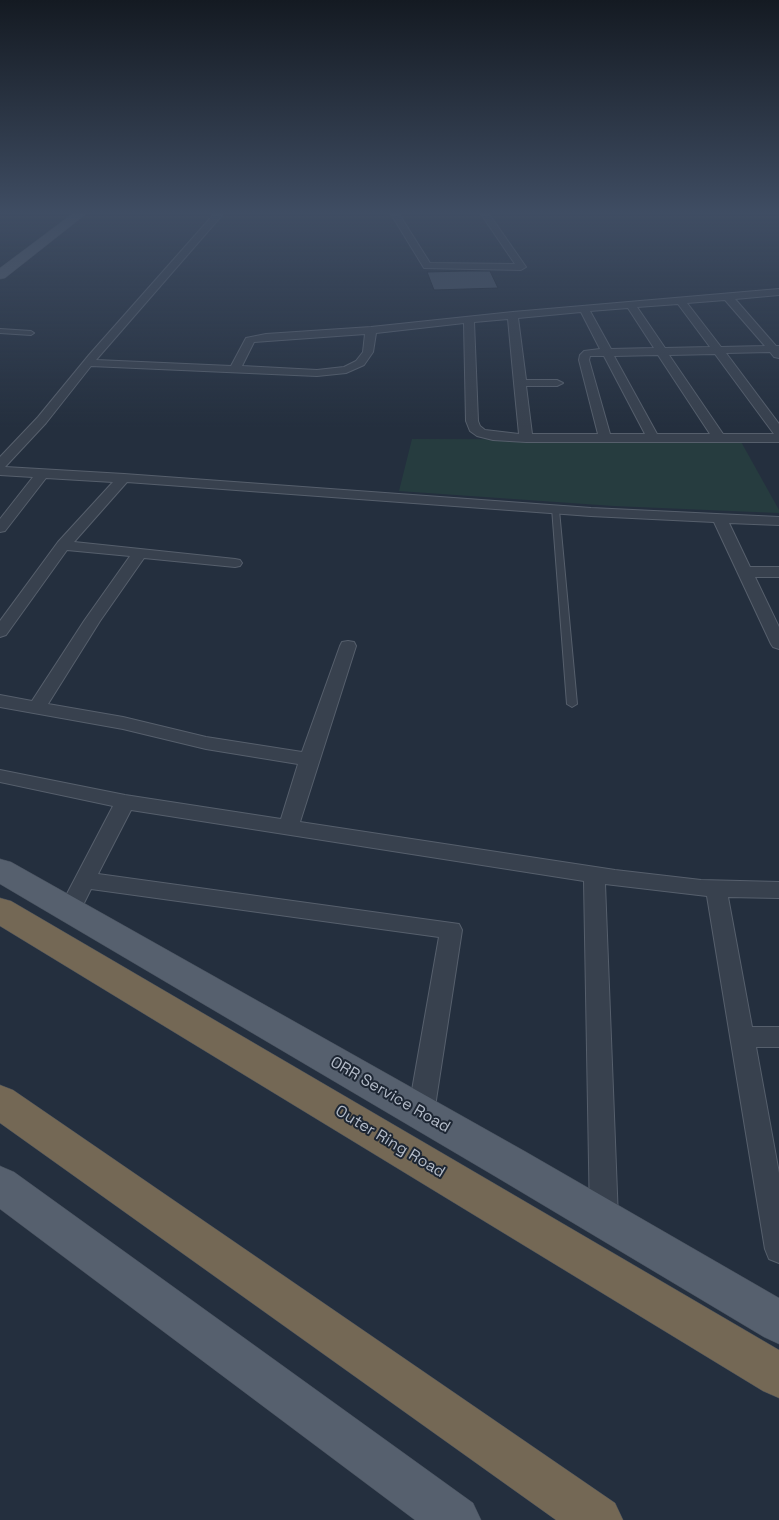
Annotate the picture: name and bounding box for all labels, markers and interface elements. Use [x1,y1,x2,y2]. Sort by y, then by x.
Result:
street label: ORR Service Road [327,1053,453,1137]
street label: Outer Ring Road [332,1102,448,1182]

